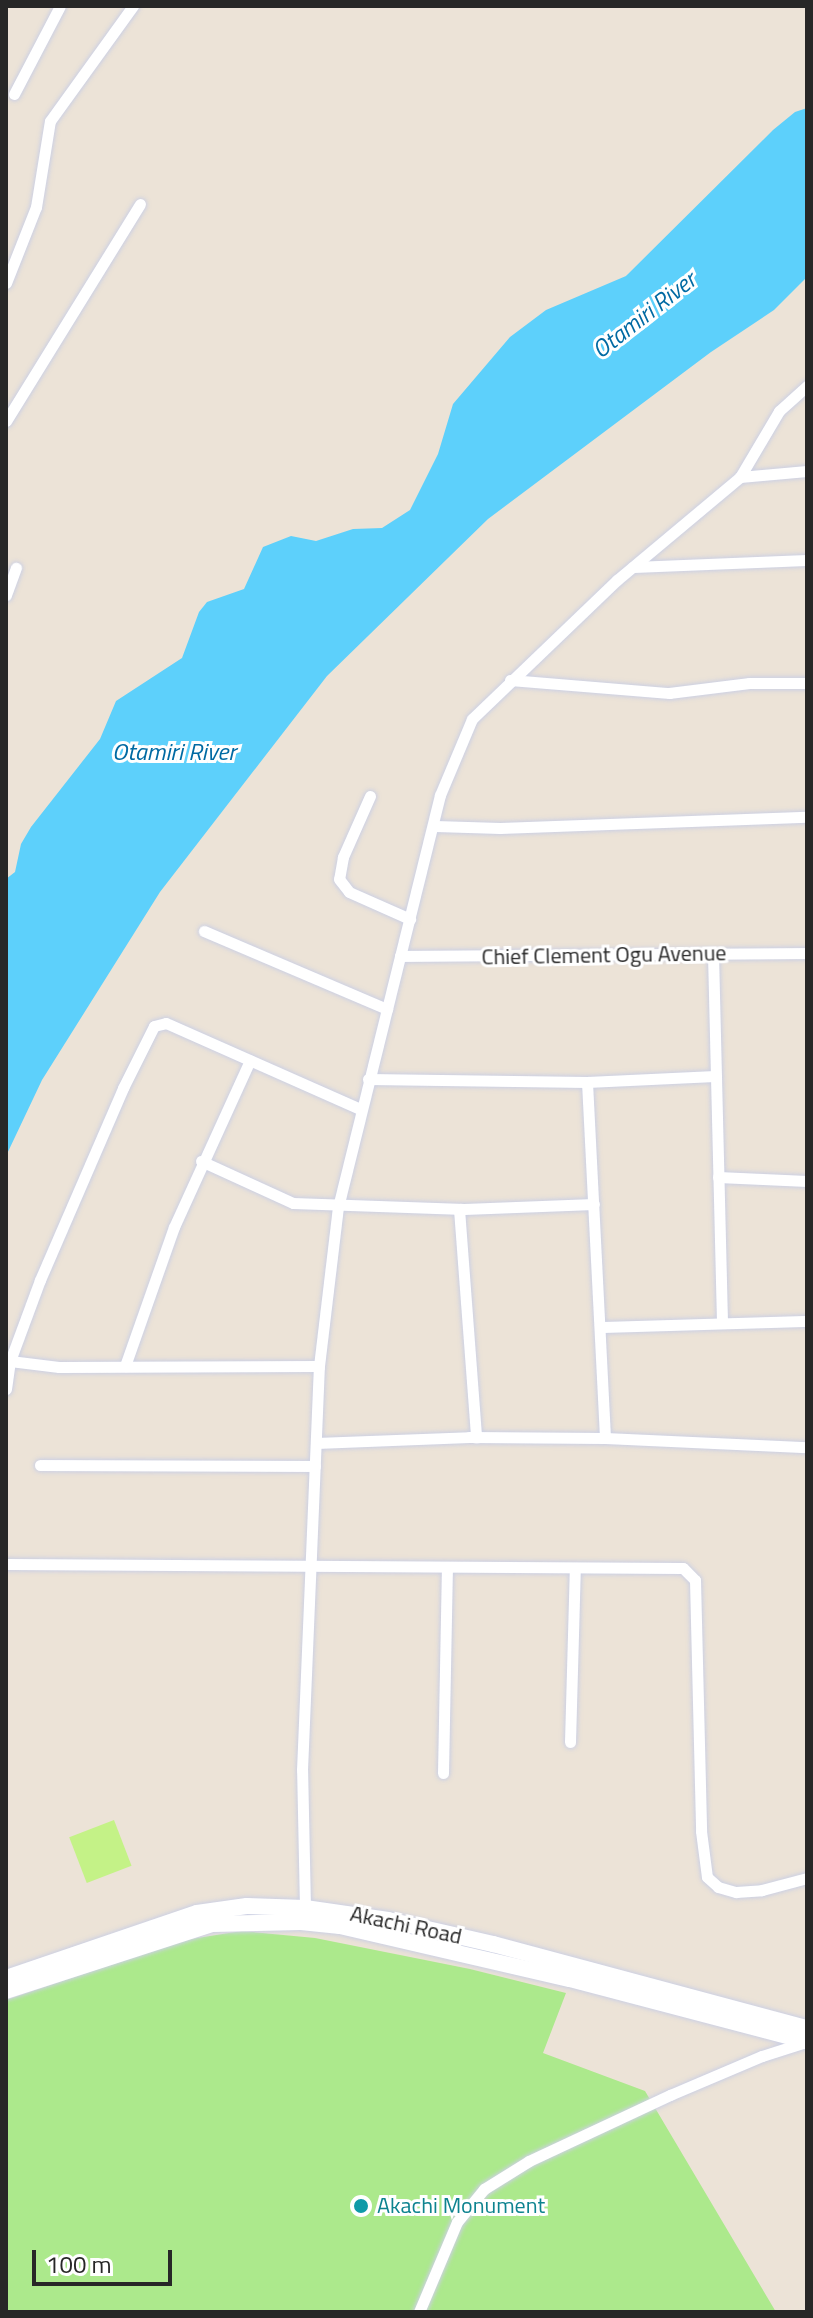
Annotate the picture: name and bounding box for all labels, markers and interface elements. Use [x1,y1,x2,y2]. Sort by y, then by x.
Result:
water label: Otamiri River [586,266,702,364]
water label: Otamiri River [112,738,236,766]
street label: Chief Clement Ogu Avenue [481,940,727,970]
street label: Akachi Road [348,1900,464,1950]
place label: Akachi Monument [377,2193,545,2219]
marker: Akachi Monument [352,2197,370,2215]
scale bar [36,2234,176,2284]
text: 100 m [46,2246,112,2282]

